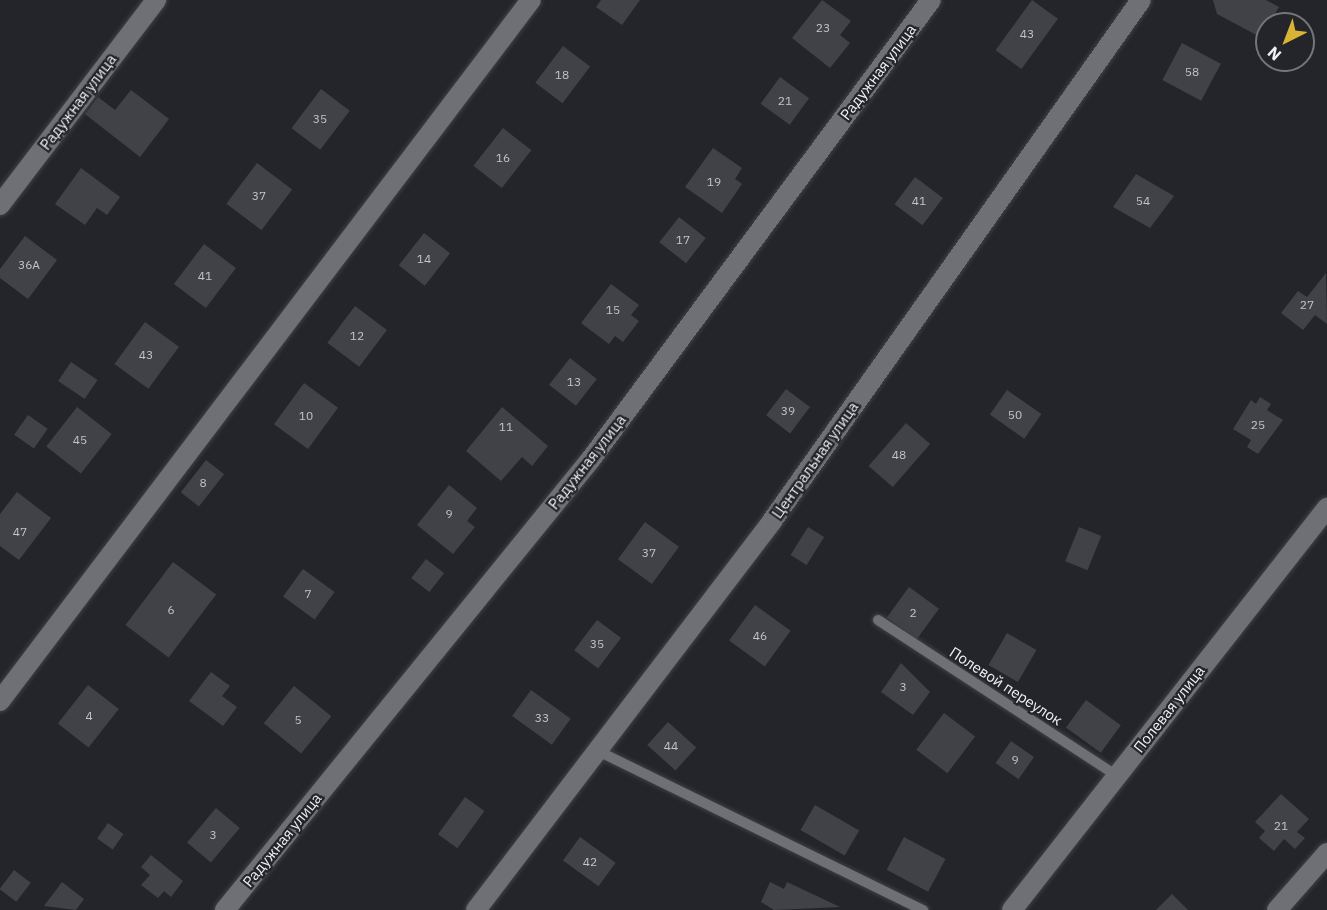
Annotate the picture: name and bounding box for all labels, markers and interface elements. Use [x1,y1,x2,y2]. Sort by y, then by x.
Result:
north arrow [1255,12,1315,72]
house number: 23 [816,21,830,35]
street label: Радужная улица [836,21,920,123]
house number: 43 [1020,27,1034,41]
text: N [1263,43,1285,65]
street label: Радужная улица [36,51,120,153]
house number: 58 [1185,65,1199,79]
house number: 18 [555,68,569,82]
house number: 21 [778,94,792,108]
house number: 35 [313,112,327,126]
house number: 16 [496,151,510,165]
house number: 19 [707,175,721,189]
house number: 37 [252,189,266,203]
house number: 41 [912,194,926,208]
house number: 54 [1136,194,1150,208]
house number: 17 [676,233,690,247]
house number: 14 [417,252,431,266]
house number: 36А [18,258,40,272]
house number: 41 [198,269,212,283]
house number: 27 [1300,298,1314,312]
house number: 15 [606,303,620,317]
house number: 12 [350,329,364,343]
house number: 43 [139,348,153,362]
house number: 13 [567,375,581,389]
street label: Центральная улица [768,398,862,522]
house number: 39 [781,404,795,418]
house number: 50 [1008,408,1022,422]
house number: 10 [299,409,313,423]
street label: Радужная улица [544,411,630,513]
house number: 25 [1251,418,1265,432]
house number: 11 [499,420,513,434]
house number: 45 [73,433,87,447]
house number: 48 [892,448,906,462]
house number: 8 [199,476,207,490]
house number: 9 [445,507,453,521]
house number: 47 [13,525,27,539]
house number: 37 [642,546,656,560]
house number: 7 [304,587,312,601]
house number: 6 [167,603,175,617]
house number: 2 [909,606,917,620]
house number: 46 [753,629,767,643]
house number: 35 [590,637,604,651]
street label: Полевой переулок [946,643,1066,729]
street label: Полевая улица [1130,662,1208,756]
house number: 3 [899,680,907,694]
house number: 4 [85,709,93,723]
house number: 33 [535,711,549,725]
house number: 5 [294,713,302,727]
house number: 44 [664,739,678,753]
house number: 9 [1011,753,1019,767]
street label: Радужная улица [239,790,325,890]
house number: 21 [1274,819,1288,833]
house number: 3 [209,828,217,842]
house number: 42 [583,855,597,869]

